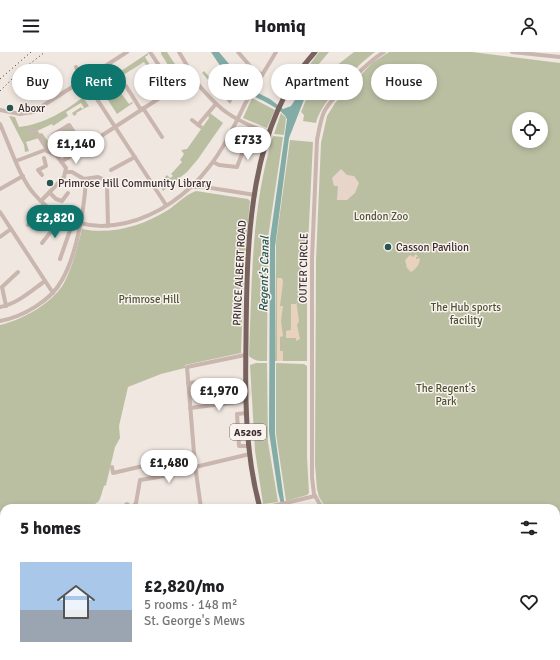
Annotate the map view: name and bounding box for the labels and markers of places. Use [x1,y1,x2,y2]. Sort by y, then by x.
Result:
place label: Aboxr [18,102,45,115]
marker: Aboxr [5,103,15,113]
pin: £733 [224,127,272,161]
pin: £1,140 [43,131,109,165]
place label: Primrose Hill Community Library [58,177,212,190]
marker: Primrose Hill Community Library [45,178,55,188]
pin: £2,820 [22,205,88,239]
place label: Casson Pavilion [396,241,469,254]
marker: Casson Pavilion [383,242,393,252]
pin: £1,970 [186,378,252,412]
pin: £1,480 [136,450,202,484]

